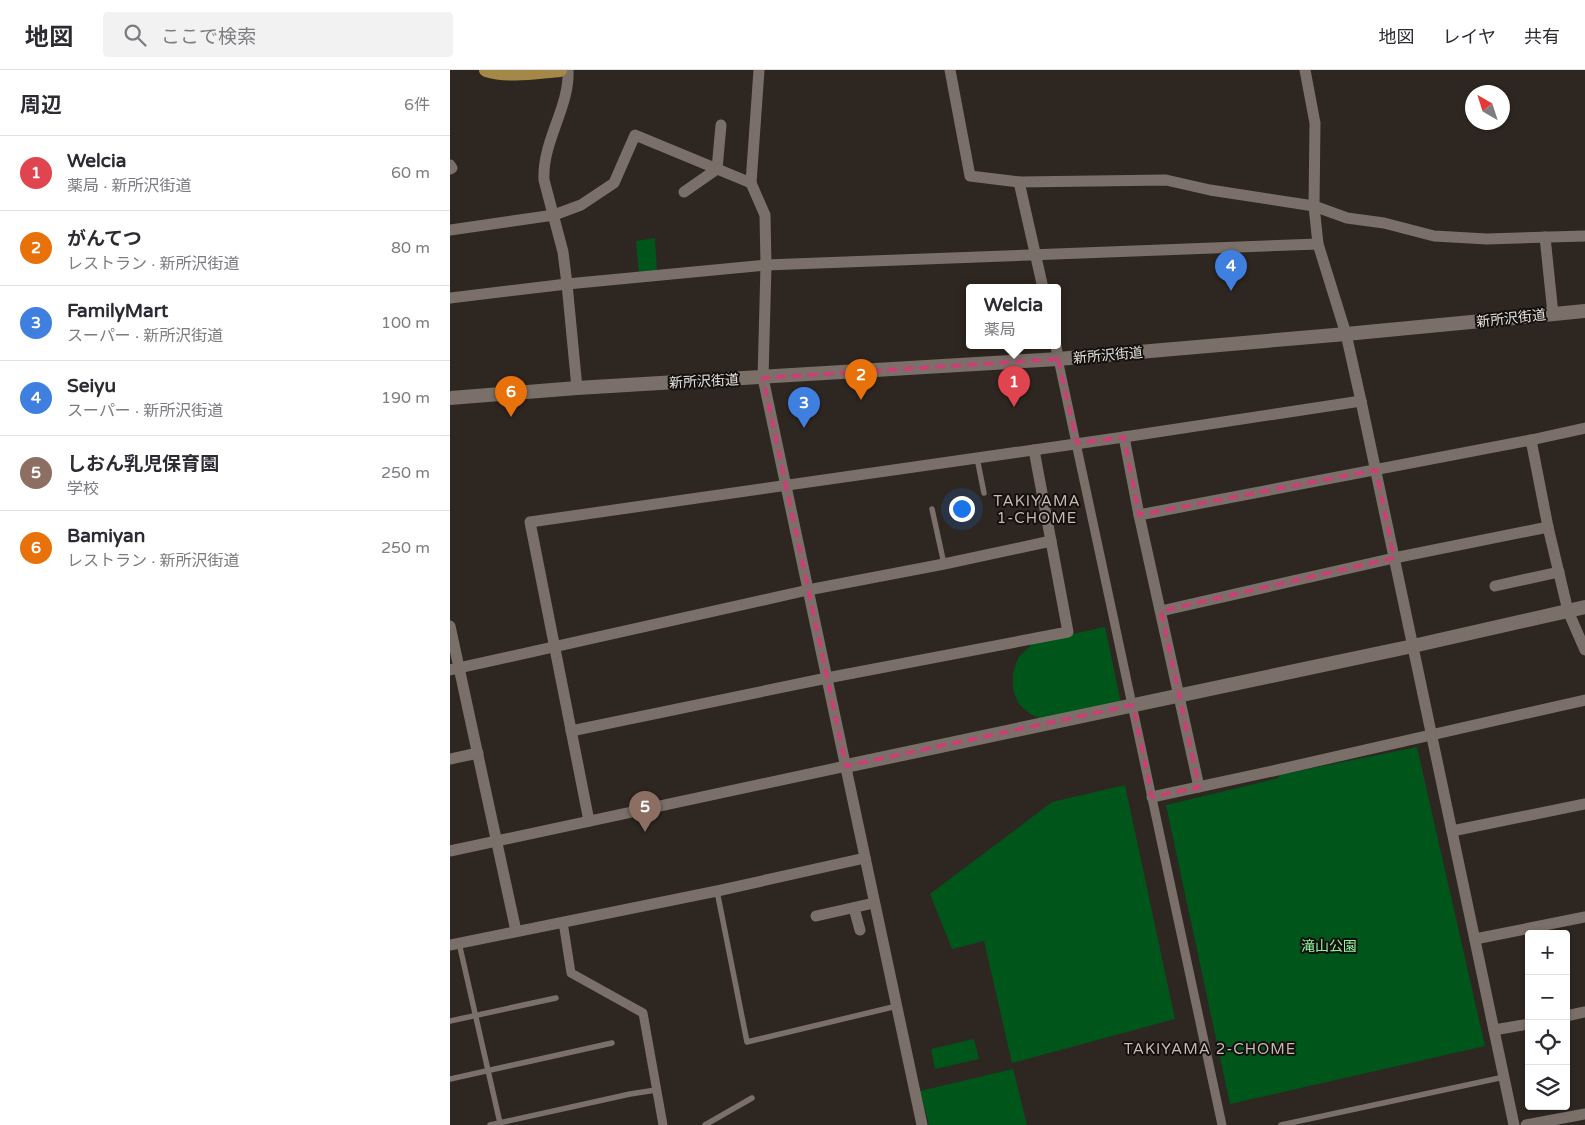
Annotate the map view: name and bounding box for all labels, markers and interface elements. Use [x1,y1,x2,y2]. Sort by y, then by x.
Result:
search box [103,12,453,57]
icon: search [121,21,149,49]
text: 地図 [25,23,73,52]
text: ここで検索 [161,26,256,48]
text: 地図 [1379,26,1415,48]
text: レイヤ [1443,26,1496,48]
text: 共有 [1524,26,1560,48]
north arrow [1465,85,1510,130]
text: 周辺 [20,93,62,118]
text: 6件 [404,95,430,115]
text: Welcia [67,150,126,172]
text: 1 [31,163,41,183]
text: 60 m [391,163,430,183]
text: 薬局 · 新所沢街道 [67,176,191,196]
text: がんてつ [67,228,142,250]
text: 2 [31,238,41,258]
text: 80 m [391,238,430,258]
pin: 4 [1215,250,1247,291]
text: レストラン · 新所沢街道 [67,254,239,274]
popup [966,284,1061,349]
text: Welcia [984,294,1043,316]
text: FamilyMart [67,300,168,322]
street label: 新所沢街道 [1475,306,1547,331]
text: 3 [31,313,41,333]
text: 100 m [381,313,430,333]
text: 薬局 [984,320,1016,340]
text: スーパー · 新所沢街道 [67,326,223,346]
street label: 新所沢街道 [1072,344,1144,367]
pin: 2 [845,359,877,400]
pin: 1 [998,366,1030,407]
street label: 新所沢街道 [669,371,739,392]
text: Seiyu [67,375,116,397]
pin: 6 [495,376,527,417]
pin: 3 [788,387,820,428]
text: 4 [31,388,41,408]
text: 190 m [381,388,430,408]
text: スーパー · 新所沢街道 [67,401,223,421]
text: しおん乳児保育園 [67,453,219,475]
text: 5 [31,463,41,483]
text: 250 m [381,463,430,483]
text: 学校 [67,479,99,499]
district label: TAKIYAMA 1-CHOME [993,492,1081,527]
your location [949,496,975,522]
text: Bamiyan [67,525,145,547]
text: 6 [31,538,41,558]
text: 250 m [381,538,430,558]
text: レストラン · 新所沢街道 [67,551,239,571]
pin: 5 [629,791,661,832]
map controls [1525,930,1570,1110]
button: + [1525,930,1570,975]
park label: 滝山公園 [1301,938,1357,955]
button: − [1525,975,1570,1020]
button: locate [1525,1020,1570,1065]
district label: TAKIYAMA 2-CHOME [1124,1040,1296,1058]
button: layers [1525,1065,1570,1110]

